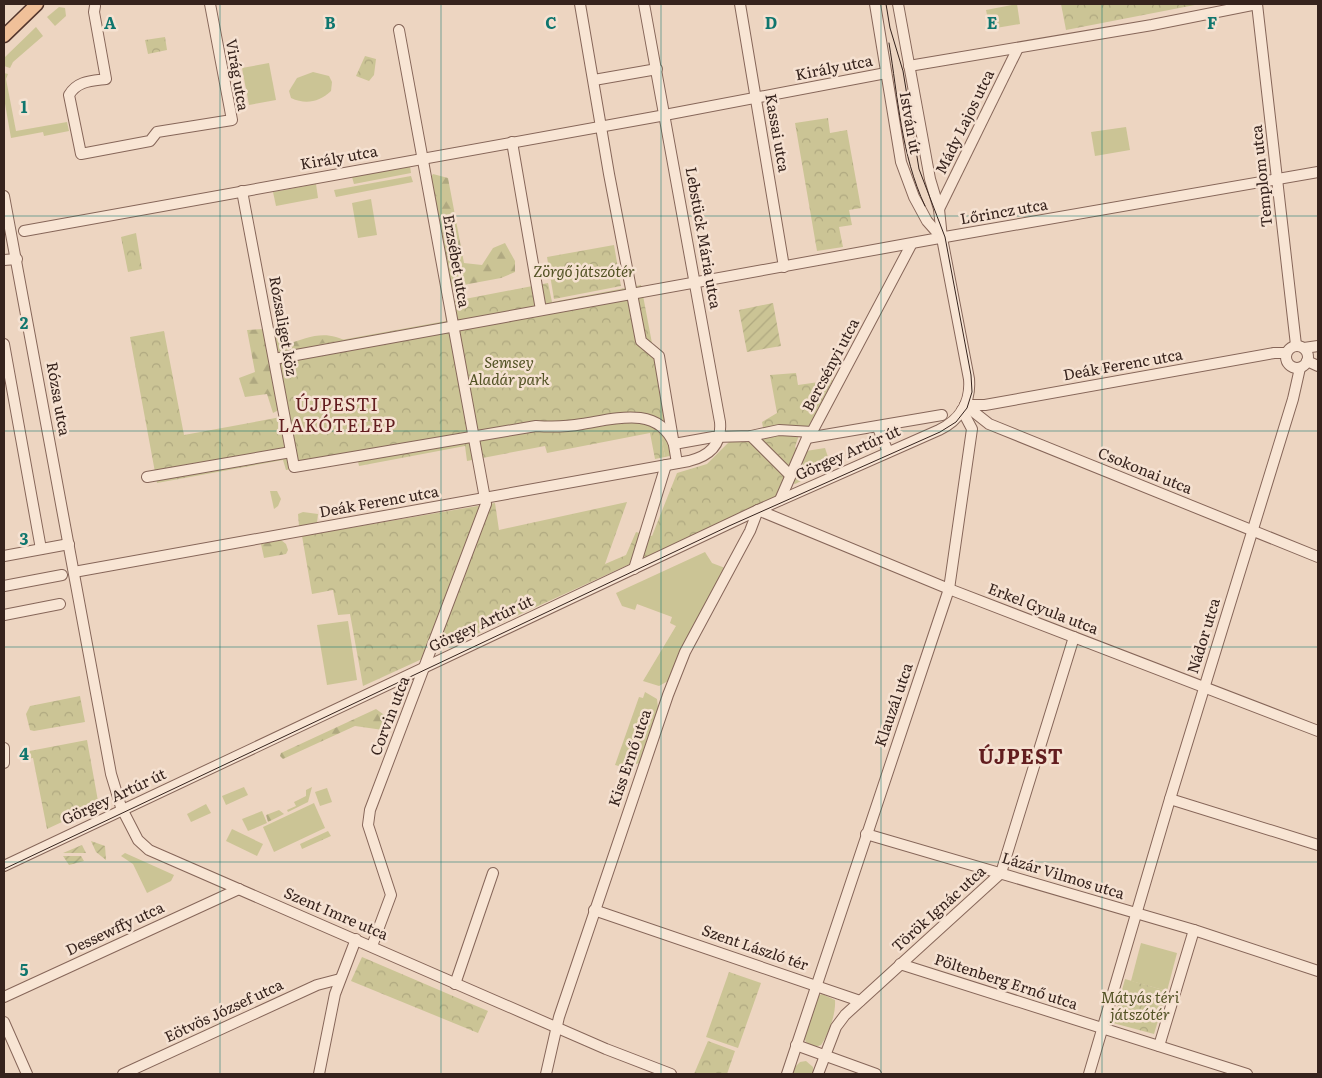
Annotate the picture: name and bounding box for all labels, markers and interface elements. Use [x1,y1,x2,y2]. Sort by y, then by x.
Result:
text: A [104,10,116,34]
text: B [324,10,336,34]
text: C [545,10,557,34]
text: D [765,10,777,34]
text: E [987,10,998,34]
text: F [1207,10,1217,34]
street label: Virág utca [221,37,256,114]
street label: Király utca [793,48,875,85]
street label: Mády Lajos utca [928,64,999,178]
street label: István út [895,90,928,156]
street label: Kassai utca [760,92,797,175]
text: 1 [21,94,28,118]
street label: Templom utca [1244,123,1277,228]
street label: Király utca [298,138,380,175]
street label: Lebstück Mária utca [681,165,728,311]
street label: Lőrincz utca [958,191,1050,230]
street label: Erzsébet utca [438,212,477,310]
park label: Zörgő játszótér [533,259,635,282]
street label: Rózsaliget köz [264,274,305,377]
text: 2 [20,310,29,334]
street label: Bercsényi utca [795,313,864,415]
street label: Deák Ferenc utca [1061,342,1185,385]
park label: Semsey Aladár park [468,350,550,390]
street label: Rózsa utca [42,360,77,439]
district label: ÚJPESTI LAKÓTELEP [278,390,396,438]
street label: Görgey Artúr út [791,418,904,485]
street label: Csokonai utca [1095,440,1197,499]
street label: Deák Ferenc utca [317,479,441,522]
text: 3 [20,526,29,550]
street label: Erkel Gyula utca [985,576,1103,640]
street label: Görgey Artúr út [424,588,536,657]
street label: Nádor utca [1180,594,1225,676]
street label: Klauzál utca [867,658,918,750]
street label: Corvin utca [363,671,415,759]
street label: Kiss Ernő utca [601,705,656,809]
district label: ÚJPEST [978,740,1064,770]
text: 4 [19,741,29,765]
street label: Görgey Artúr út [57,761,169,830]
street label: Lázár Vilmos utca [999,845,1128,904]
street label: Török Ignác utca [886,859,991,957]
street label: Szent Imre utca [281,880,393,945]
street label: Dessewffy utca [61,894,168,960]
street label: Szent László tér [699,918,812,976]
street label: Pöltenberg Ernő utca [932,947,1082,1015]
text: 5 [20,957,29,981]
street label: Eötvös József utca [160,972,287,1047]
park label: Mátyás téri játszótér [1101,985,1180,1025]

